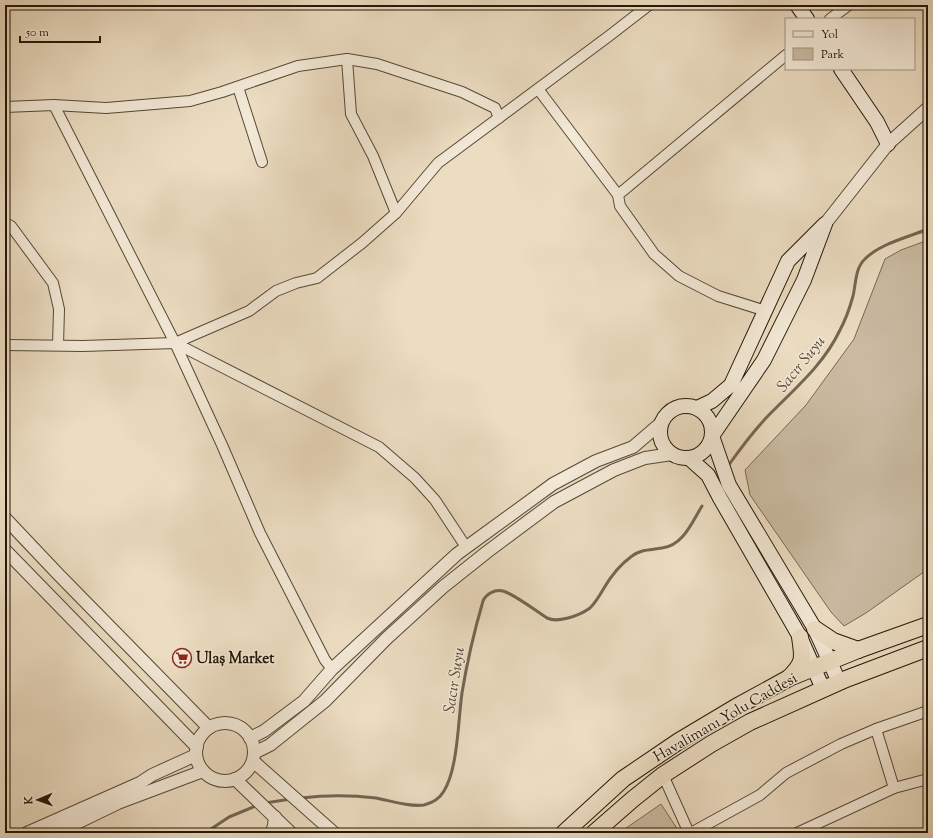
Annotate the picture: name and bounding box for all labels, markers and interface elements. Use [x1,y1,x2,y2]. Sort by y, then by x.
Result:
scale bar [20,18,100,44]
legend [785,18,915,70]
text: 50 m [25,24,49,42]
text: Yol [821,26,839,44]
text: Park [821,46,844,64]
water label: Sacır Suyu [772,331,832,398]
water label: Sacır Suyu [439,645,472,715]
supermarket icon: Ulaş Market [171,647,193,669]
place label: Ulaş Market [196,649,275,670]
street label: Havalimanı Yolu Caddesi [650,668,802,768]
north arrow [18,780,58,820]
text: K [21,796,37,806]

